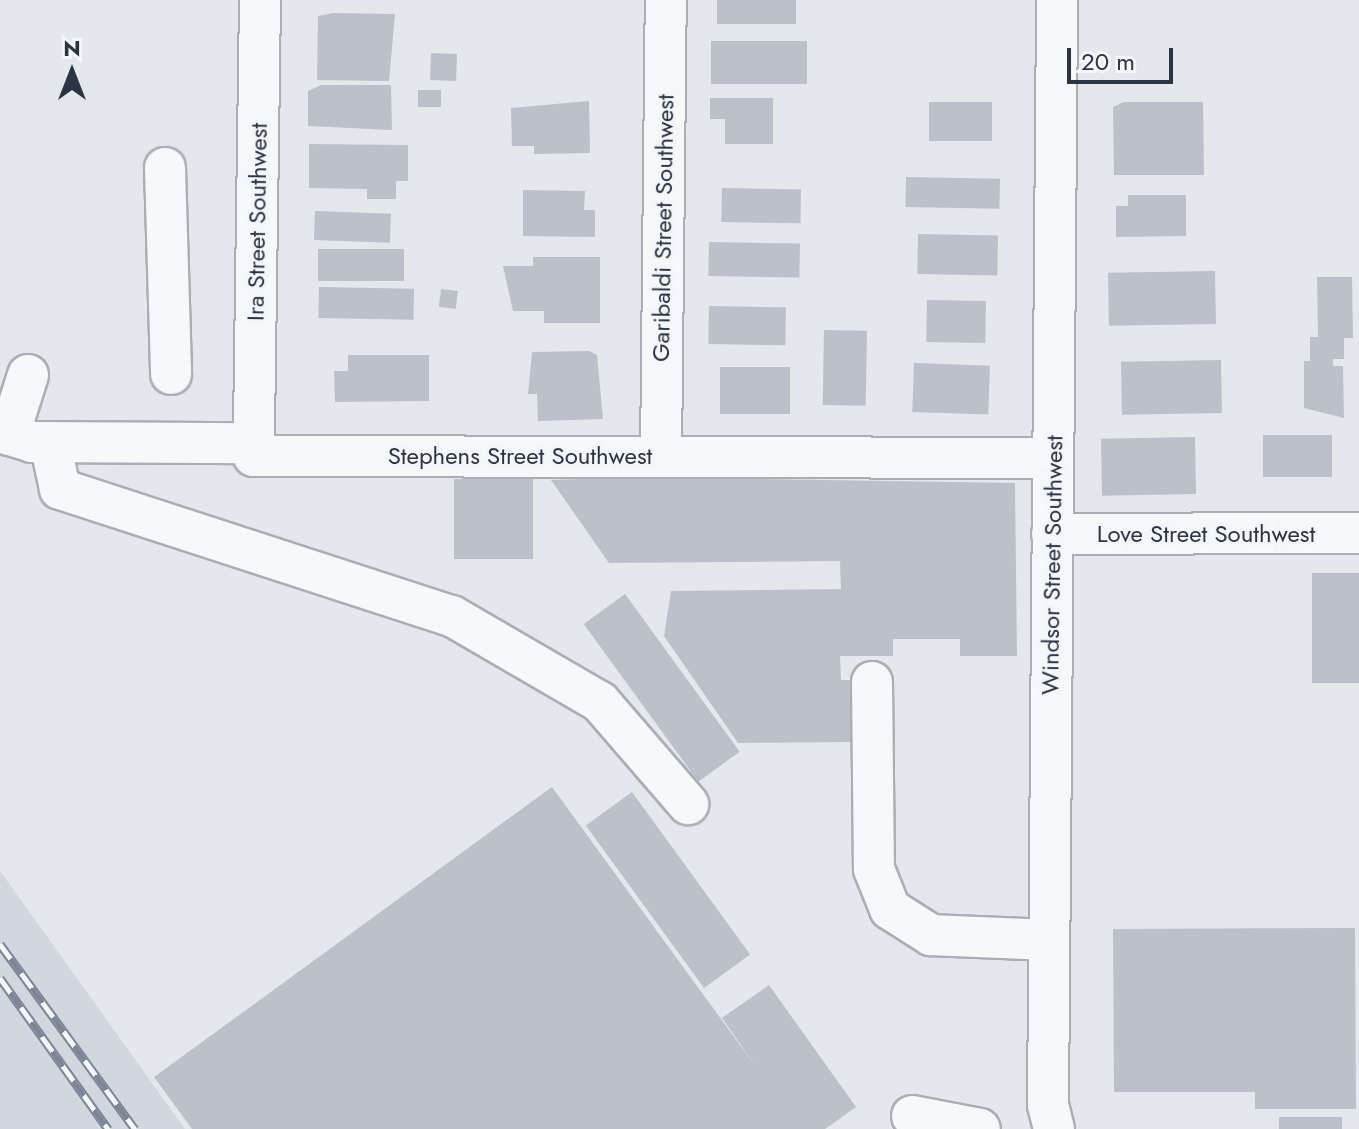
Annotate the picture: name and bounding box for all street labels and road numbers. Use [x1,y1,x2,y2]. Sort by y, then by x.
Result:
street label: Garibaldi Street Southwest [646,94,680,362]
street label: Ira Street Southwest [241,123,273,321]
street label: Windsor Street Southwest [1035,435,1069,695]
street label: Stephens Street Southwest [388,442,652,470]
street label: Love Street Southwest [1097,520,1315,548]

